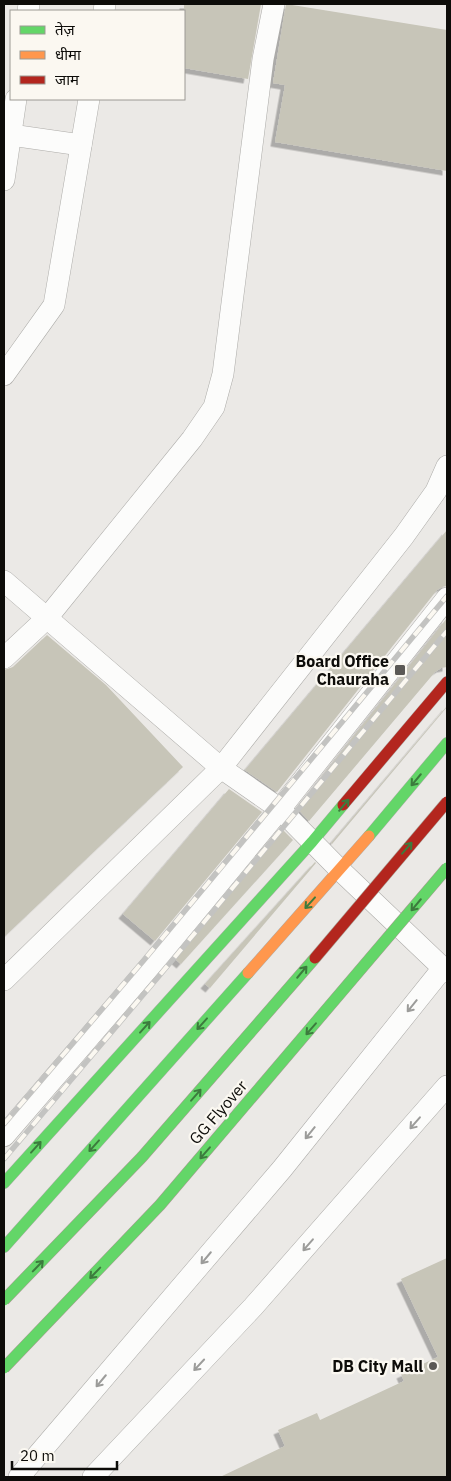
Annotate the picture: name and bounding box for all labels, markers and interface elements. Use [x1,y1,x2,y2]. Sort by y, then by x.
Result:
legend [10,10,185,100]
text: तेज़ [55,20,76,39]
text: धीमा [55,45,82,64]
text: जाम [55,70,80,89]
place label: Board Office Chauraha [295,651,389,689]
marker: Board Office Chauraha [393,663,407,677]
one-way arrow [410,773,421,786]
one-way arrow [338,799,349,812]
one-way arrow [402,842,413,855]
one-way arrow [304,897,316,910]
one-way arrow [410,898,421,911]
one-way arrow [296,966,307,979]
one-way arrow [407,999,418,1012]
one-way arrow [196,1018,208,1031]
one-way arrow [139,1020,151,1033]
one-way arrow [305,1023,316,1036]
street label: GG Flyover [185,1076,251,1148]
one-way arrow [190,1089,202,1102]
one-way arrow [409,1116,421,1129]
one-way arrow [305,1126,316,1139]
one-way arrow [88,1139,100,1152]
one-way arrow [30,1141,42,1154]
one-way arrow [199,1146,211,1159]
one-way arrow [302,1238,313,1251]
one-way arrow [200,1251,212,1264]
one-way arrow [32,1259,44,1272]
one-way arrow [90,1266,102,1278]
place label: DB City Mall [332,1356,423,1376]
one-way arrow [193,1359,205,1371]
marker: DB City Mall [427,1360,439,1372]
one-way arrow [95,1375,106,1388]
scale bar [12,1438,118,1470]
text: 20 m [20,1446,55,1465]

